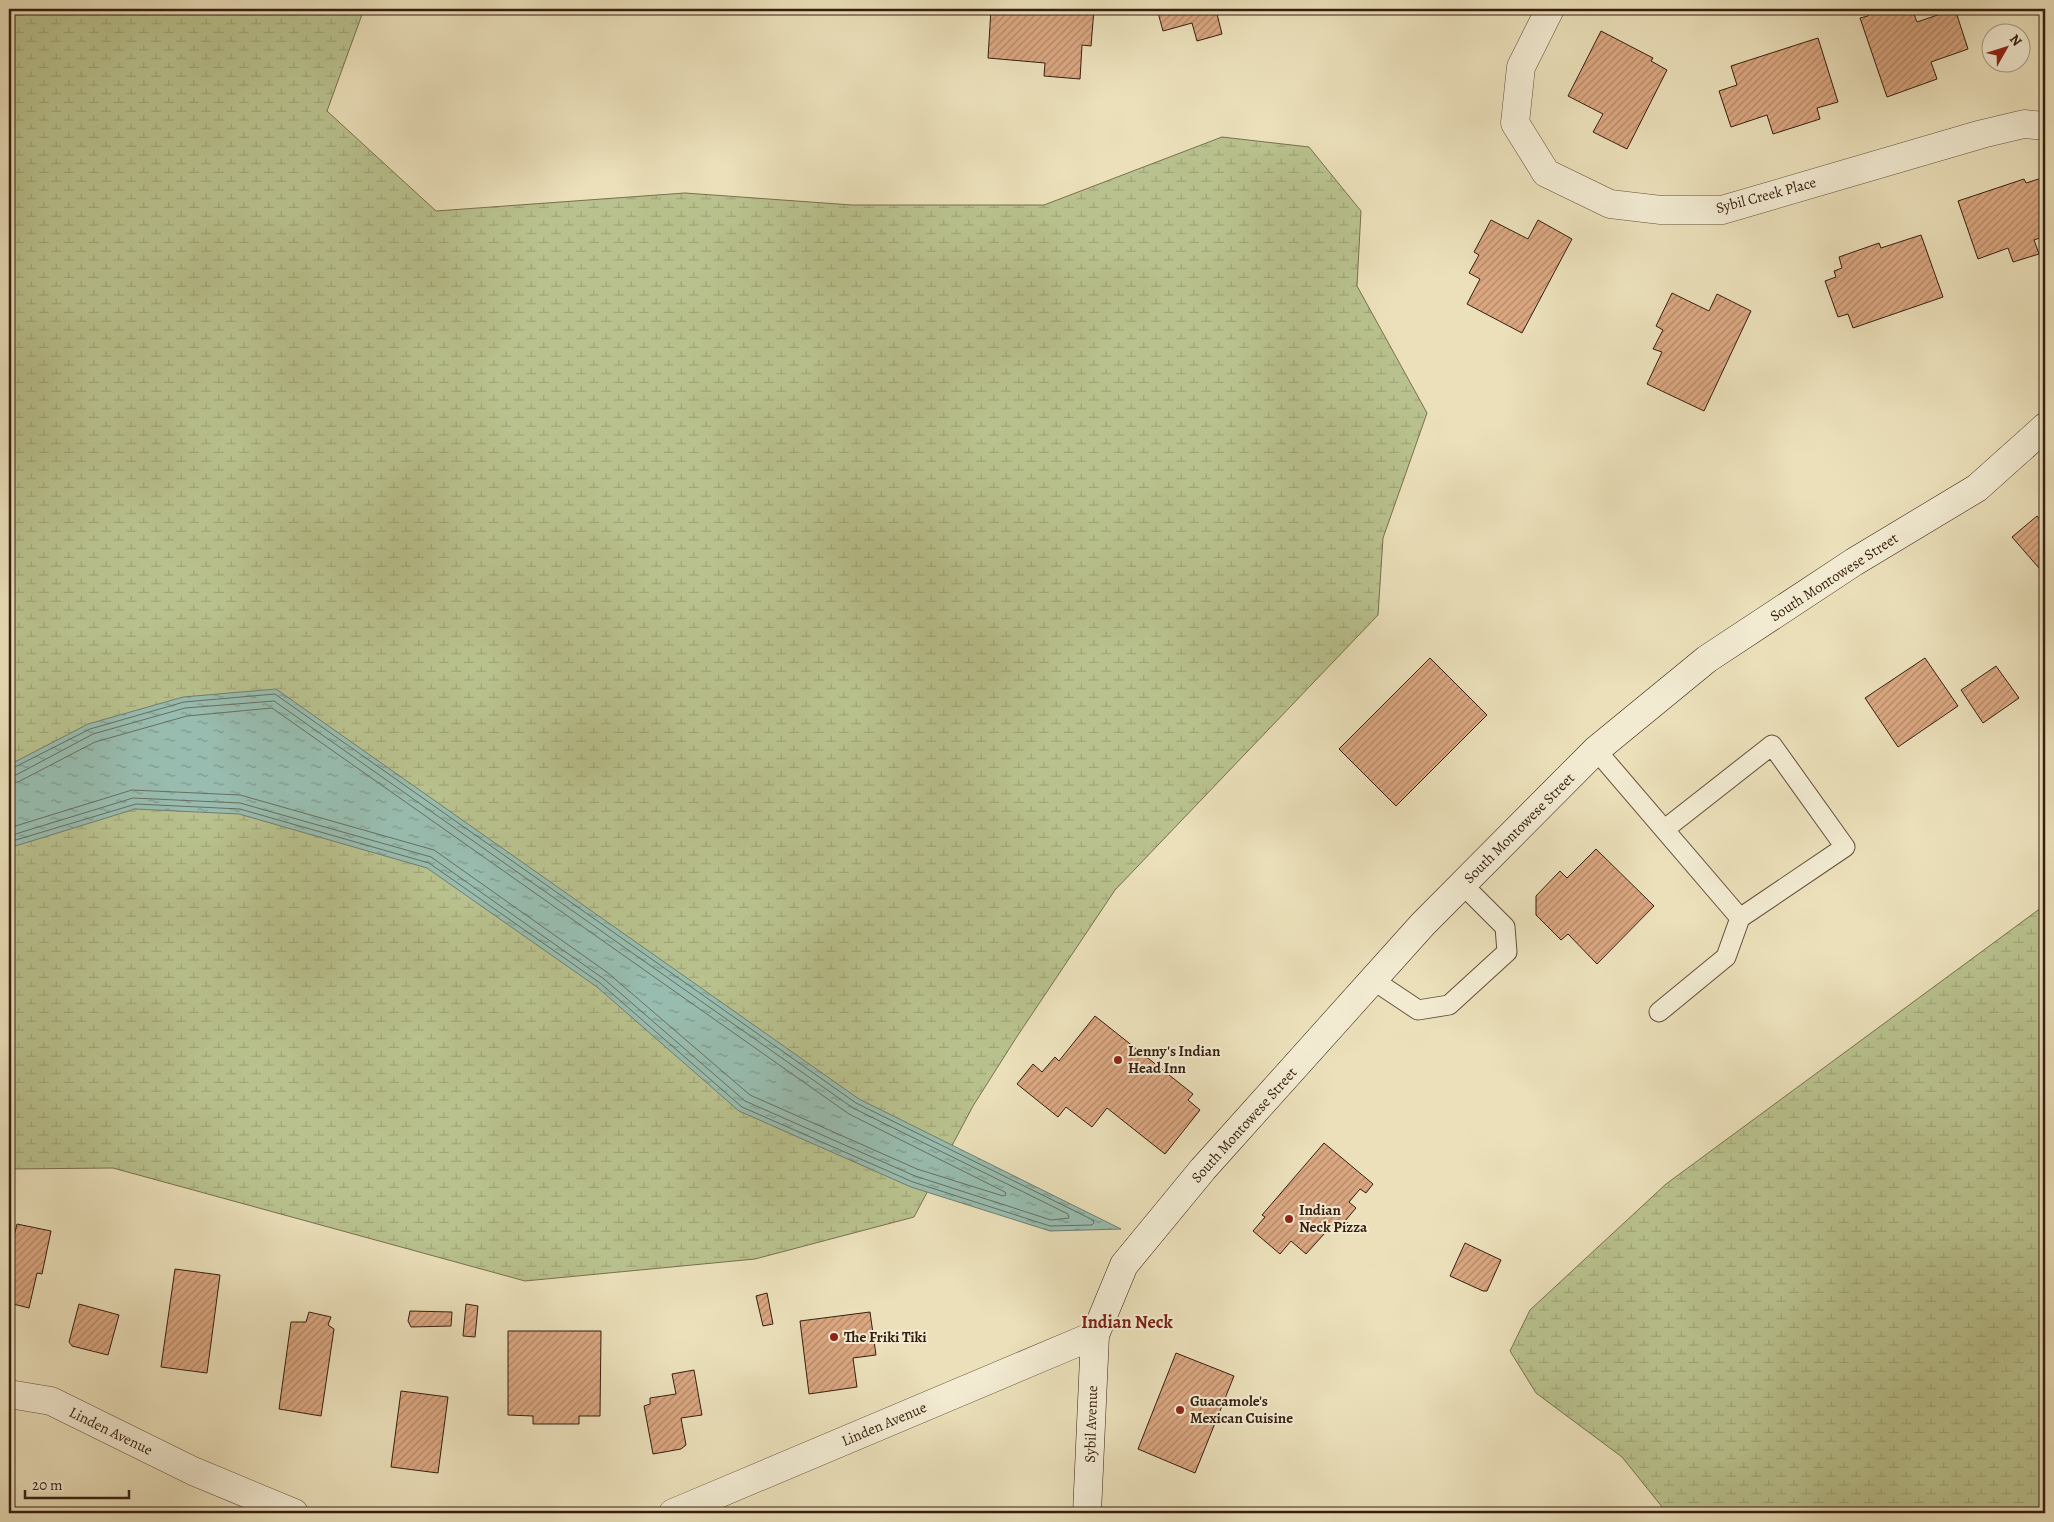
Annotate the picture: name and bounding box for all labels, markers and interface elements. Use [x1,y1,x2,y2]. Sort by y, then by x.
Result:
north arrow [1982,22,2032,72]
text: N [2005,30,2026,50]
street label: Sybil Creek Place [1714,172,1819,218]
street label: South Montowese Street [1766,528,1902,626]
street label: South Montowese Street [1459,768,1579,888]
place label: Lenny's Indian Head Inn [1128,1041,1221,1078]
marker: Lenny's Indian Head Inn [1112,1054,1124,1066]
street label: South Montowese Street [1187,1063,1301,1187]
place label: Indian Neck Pizza [1299,1200,1368,1237]
marker: Indian Neck Pizza [1283,1213,1295,1225]
district label: Indian Neck [1081,1310,1173,1334]
place label: The Friki Tiki [844,1327,927,1347]
marker: The Friki Tiki [828,1331,840,1343]
street label: Sybil Avenue [1080,1385,1102,1463]
place label: Guacamole's Mexican Cuisine [1190,1391,1293,1428]
street label: Linden Avenue [838,1397,930,1451]
street label: Linden Avenue [66,1402,156,1460]
marker: Guacamole's Mexican Cuisine [1174,1404,1186,1416]
scale bar [25,1467,129,1499]
text: 20 m [32,1475,63,1495]

